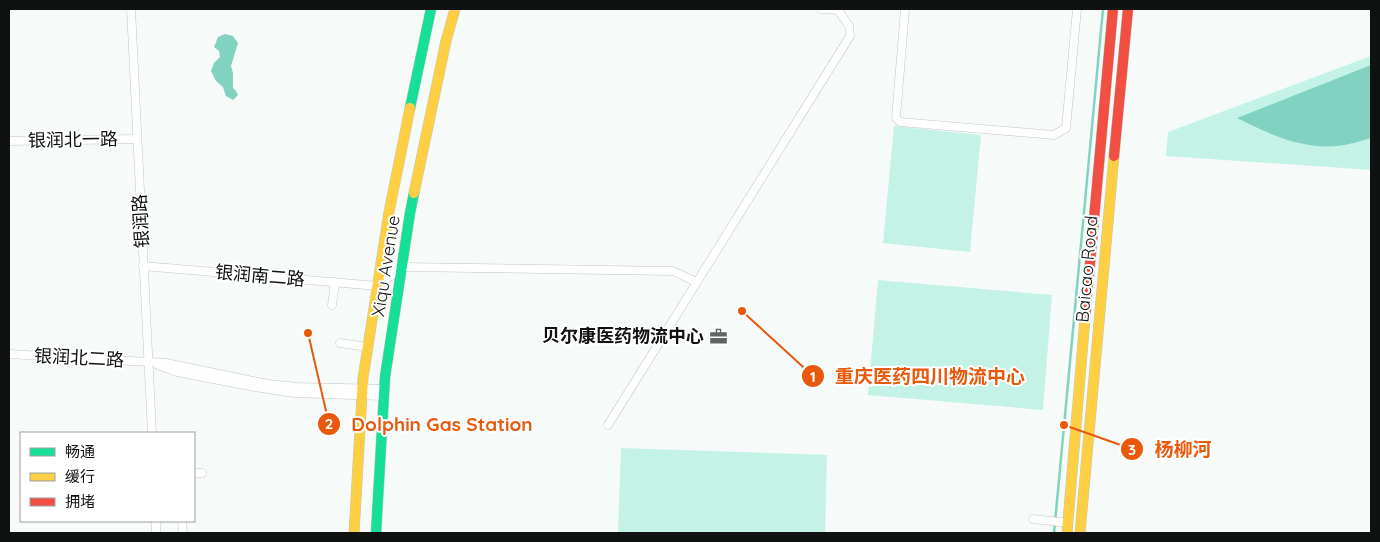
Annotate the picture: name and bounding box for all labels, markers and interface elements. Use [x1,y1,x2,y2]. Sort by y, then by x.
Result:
street label: 银润北一路 [28,127,118,152]
street label: 银润路 [128,193,153,249]
street label: Xiqu Avenue [366,214,405,318]
street label: Baicao Road [1070,215,1103,323]
street label: 银润南二路 [214,260,306,291]
place label: 贝尔康医药物流中心 [542,324,704,347]
office icon: 贝尔康医药物流中心 [708,326,728,346]
street label: 银润北二路 [33,344,125,371]
callout: 重庆医药四川物流中心 [800,359,1035,393]
text: 重庆医药四川物流中心 [835,364,1025,388]
text: 1 [810,367,816,386]
callout: Dolphin Gas Station [317,407,543,441]
text: Dolphin Gas Station [351,412,533,436]
text: 2 [325,414,333,433]
legend [20,432,195,522]
callout: 杨柳河 [1119,432,1221,466]
text: 杨柳河 [1154,437,1212,461]
text: 3 [1128,440,1136,459]
text: 畅通 [65,442,95,461]
text: 缓行 [65,467,95,486]
text: 拥堵 [65,492,95,511]

